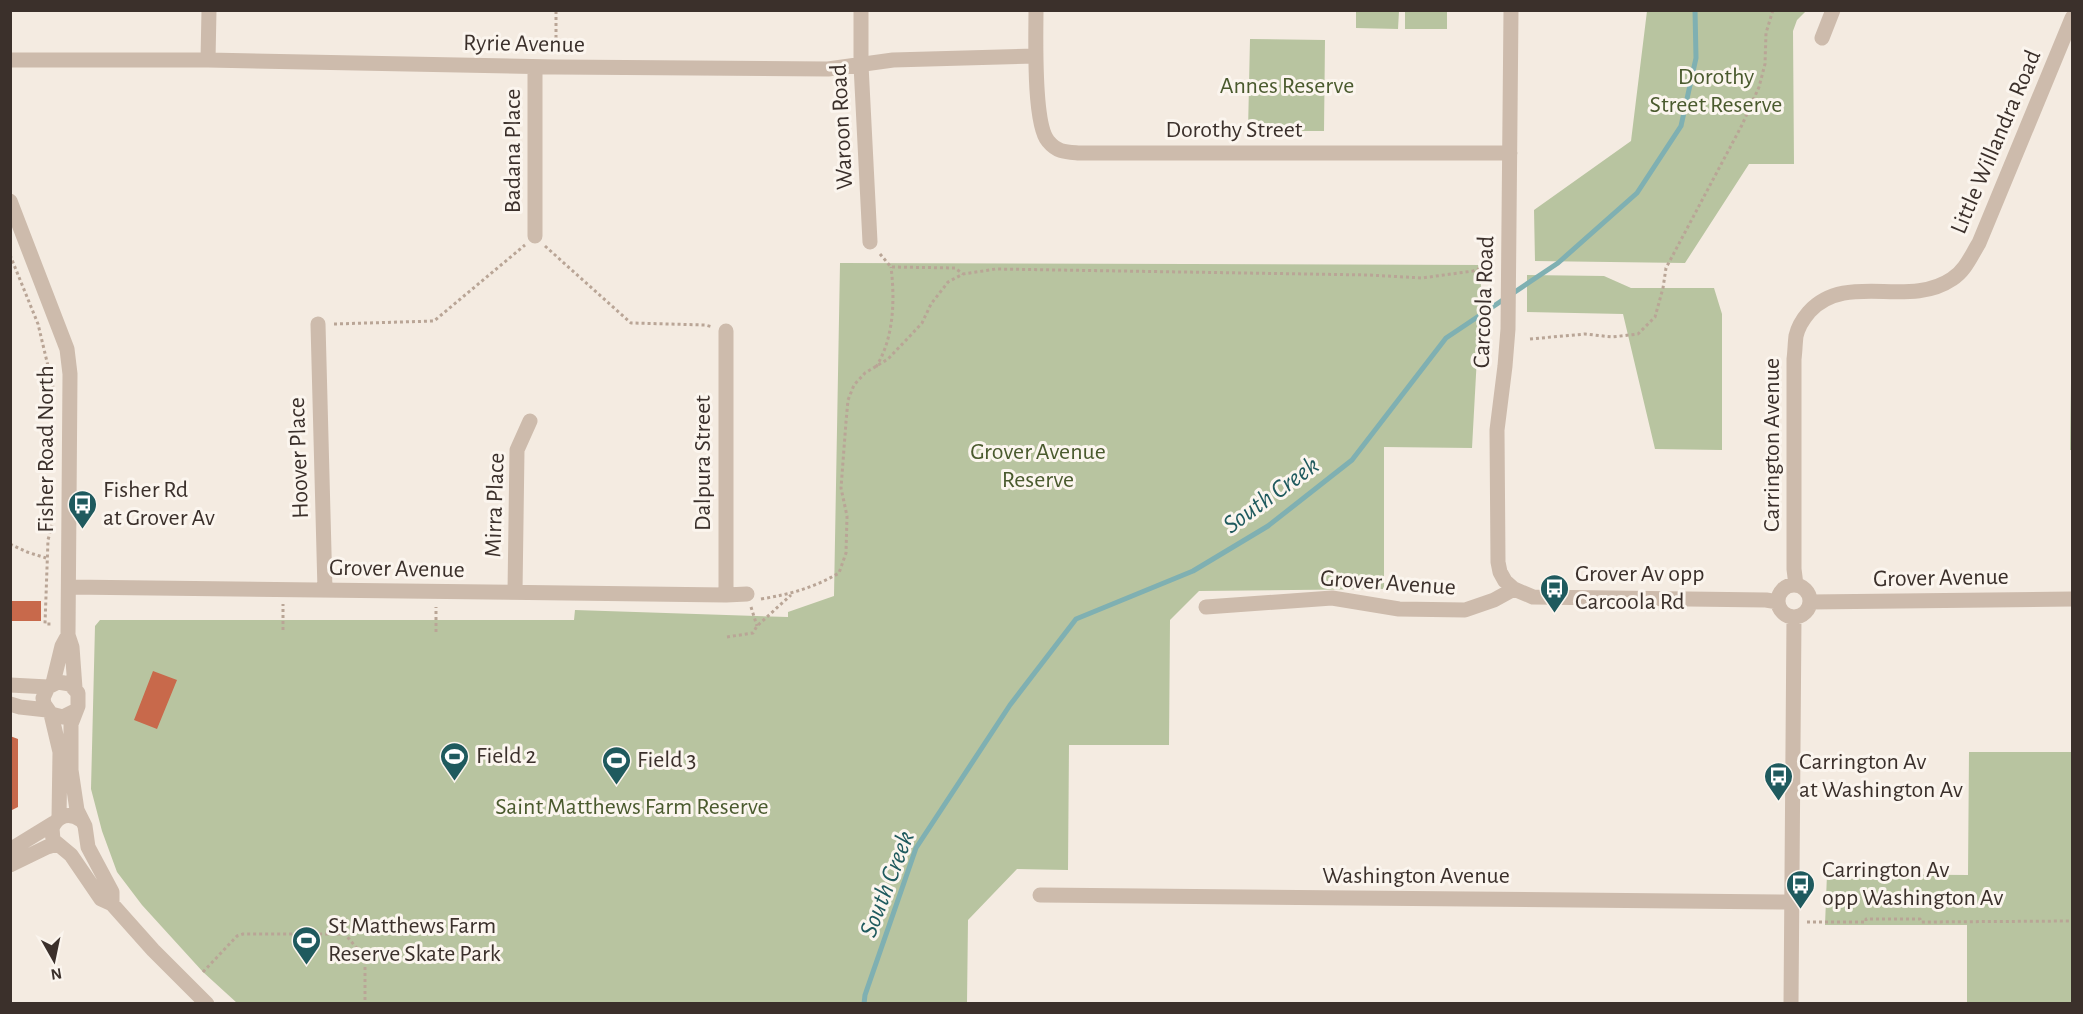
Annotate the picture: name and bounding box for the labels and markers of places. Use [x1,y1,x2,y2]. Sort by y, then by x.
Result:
place label: Fisher Rd at Grover Av [103,478,215,530]
bus stop icon: Fisher Rd at Grover Av [66,488,98,530]
place label: Grover Av opp Carcoola Rd [1575,562,1704,614]
bus stop icon: Grover Av opp Carcoola Rd [1538,572,1570,614]
sports icon: Field 2 [439,740,471,782]
place label: Field 2 [476,744,537,768]
sports icon: Field 3 [600,744,632,786]
place label: Field 3 [637,748,697,772]
place label: Carrington Av at Washington Av [1799,750,1963,802]
bus stop icon: Carrington Av at Washington Av [1762,760,1794,802]
place label: Carrington Av opp Washington Av [1822,858,2003,910]
bus stop icon: Carrington Av opp Washington Av [1785,868,1817,910]
place label: St Matthews Farm Reserve Skate Park [328,914,501,966]
sports icon: St Matthews Farm Reserve Skate Park [291,924,323,966]

